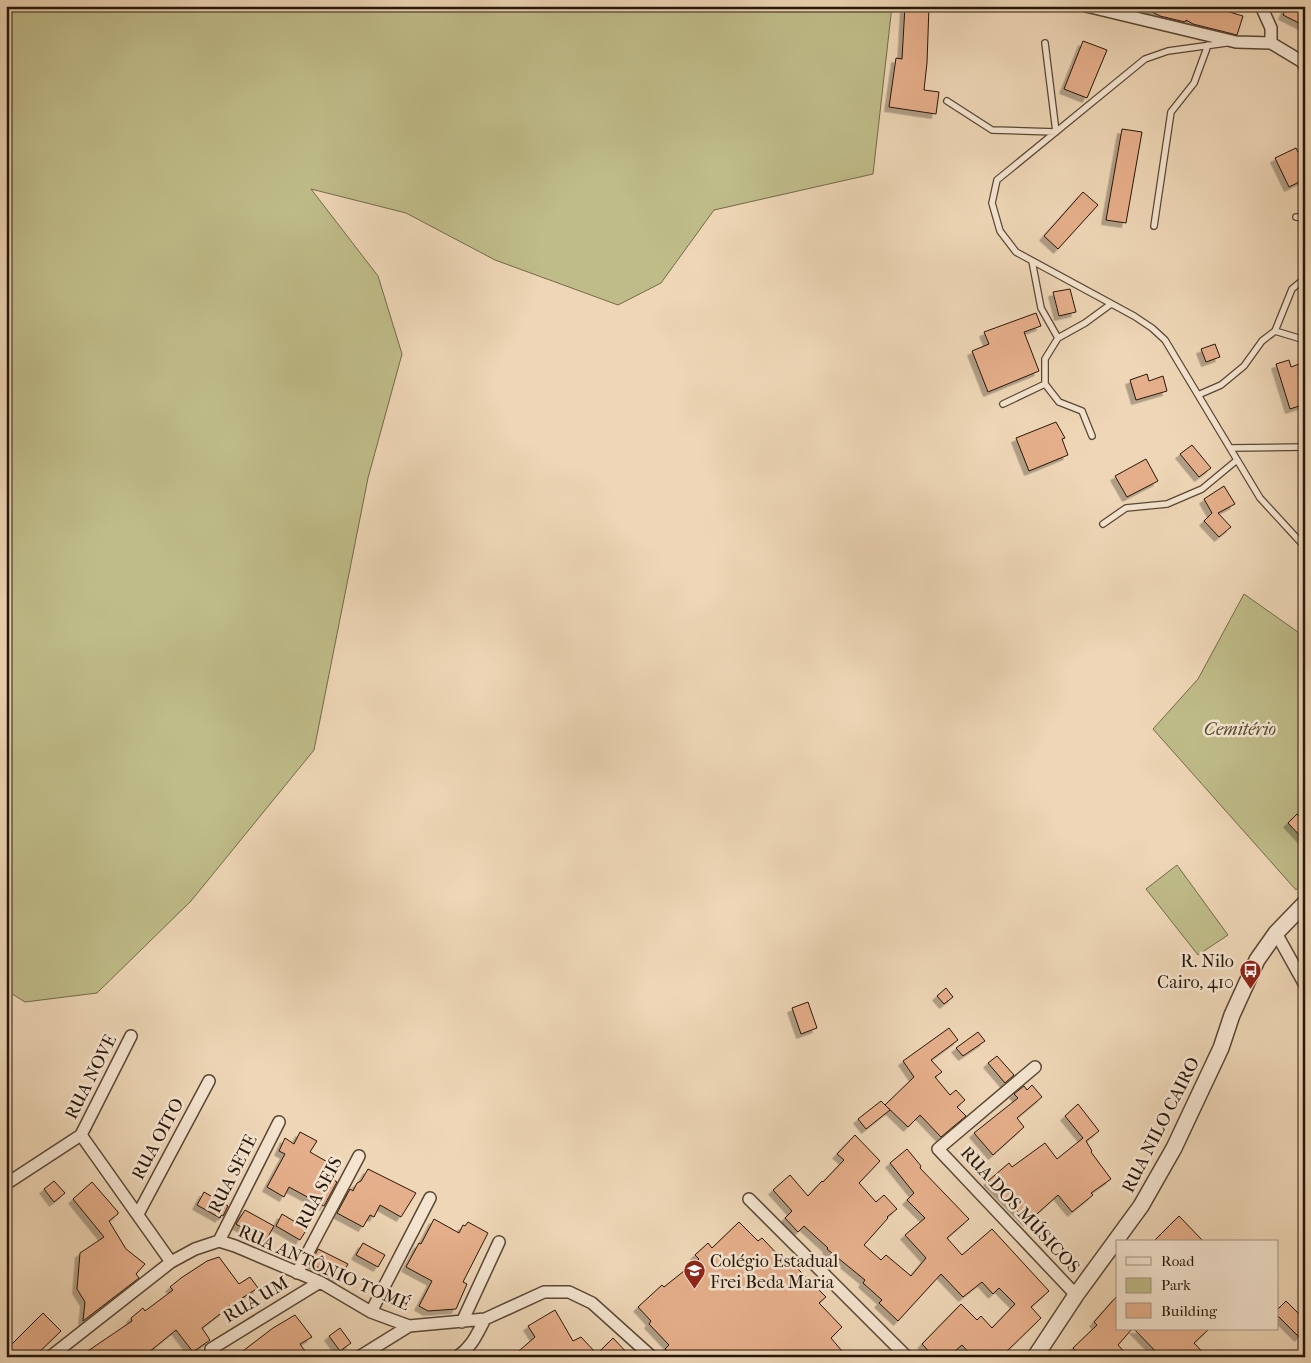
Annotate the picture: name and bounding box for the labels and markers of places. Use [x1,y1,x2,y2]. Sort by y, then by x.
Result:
place label: R. Nilo Cairo, 410 [1157,951,1234,993]
bus stop icon: R. Nilo Cairo, 410 [1238,959,1262,990]
place label: Colégio Estadual Frei Beda Maria [710,1251,838,1293]
school or university icon: Colégio Estadual Frei Beda Maria [682,1259,706,1290]

